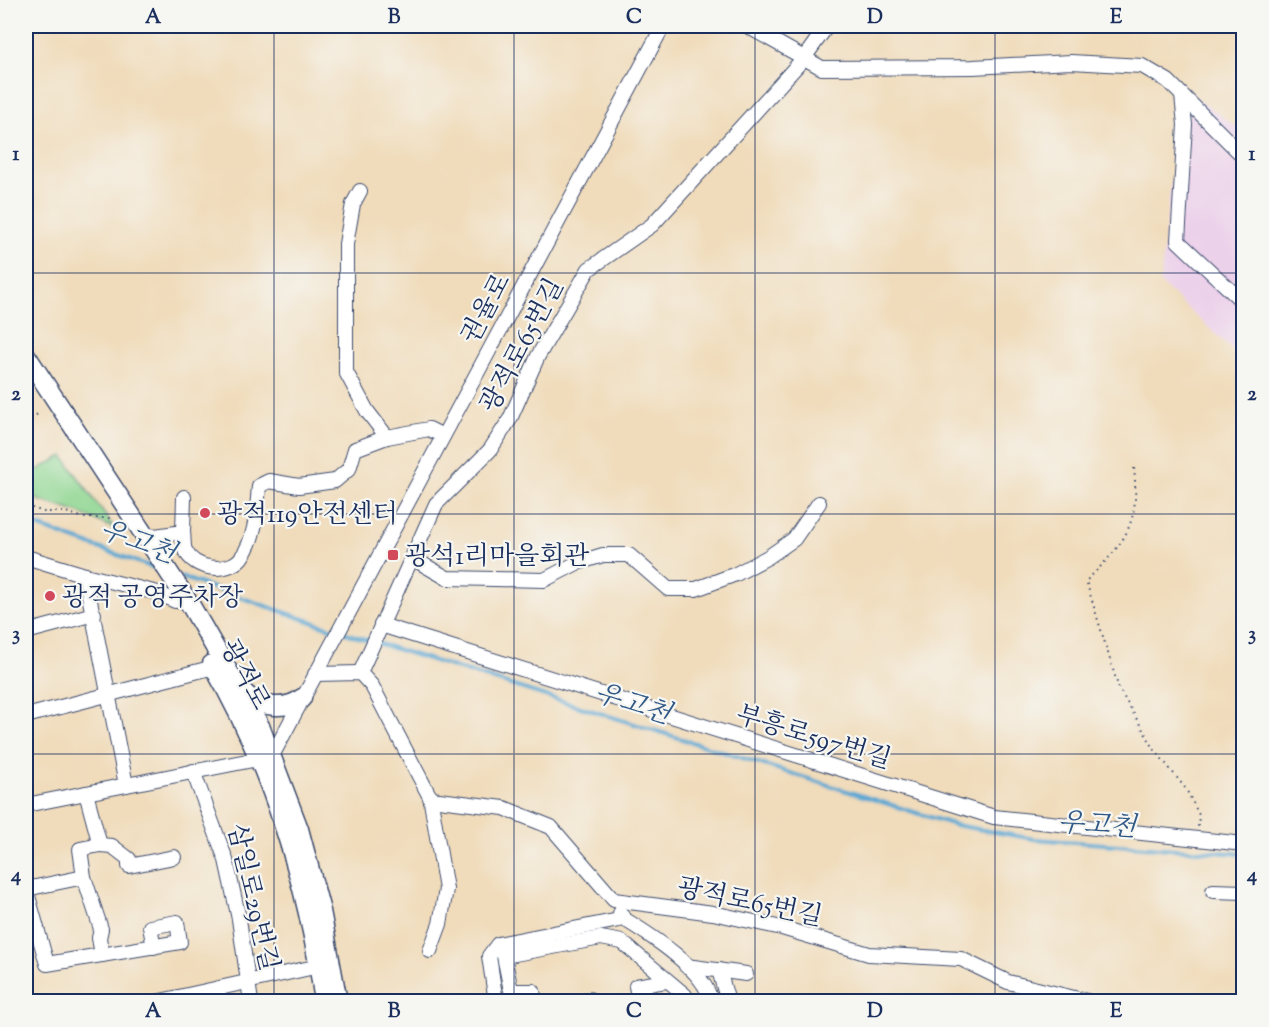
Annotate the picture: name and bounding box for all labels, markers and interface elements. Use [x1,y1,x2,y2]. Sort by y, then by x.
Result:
text: A [145,4,162,33]
text: B [388,4,401,33]
text: C [626,4,642,33]
text: D [867,4,883,33]
text: E [1110,4,1123,33]
text: 1 [13,141,20,170]
text: 1 [1249,141,1256,170]
street label: 권율로 [453,267,521,351]
street label: 광적로65번길 [472,272,574,420]
text: 2 [11,381,21,410]
text: 2 [1247,381,1257,410]
place label: 광적119안전센터 [217,497,398,534]
marker: 광적119안전센터 [198,506,212,520]
water label: 우고천 [94,512,182,576]
place label: 광석1리마을회관 [405,539,590,576]
marker: 광석1리마을회관 [386,548,400,562]
place label: 광적 공영주차장 [62,580,243,617]
marker: 광적 공영주차장 [43,589,57,603]
text: 3 [12,621,20,650]
text: 3 [1248,621,1256,650]
street label: 광적로 [210,633,278,717]
water label: 우고천 [589,675,677,737]
street label: 부흥로597번길 [731,697,895,779]
water label: 우고천 [1056,804,1139,849]
street label: 삼일로29번길 [217,820,287,975]
text: 4 [10,862,21,891]
text: 4 [1246,862,1257,891]
street label: 광적로65번길 [674,870,825,937]
text: A [145,998,162,1027]
text: B [388,998,401,1027]
text: C [626,998,642,1027]
text: D [867,998,883,1027]
text: E [1110,998,1123,1027]

